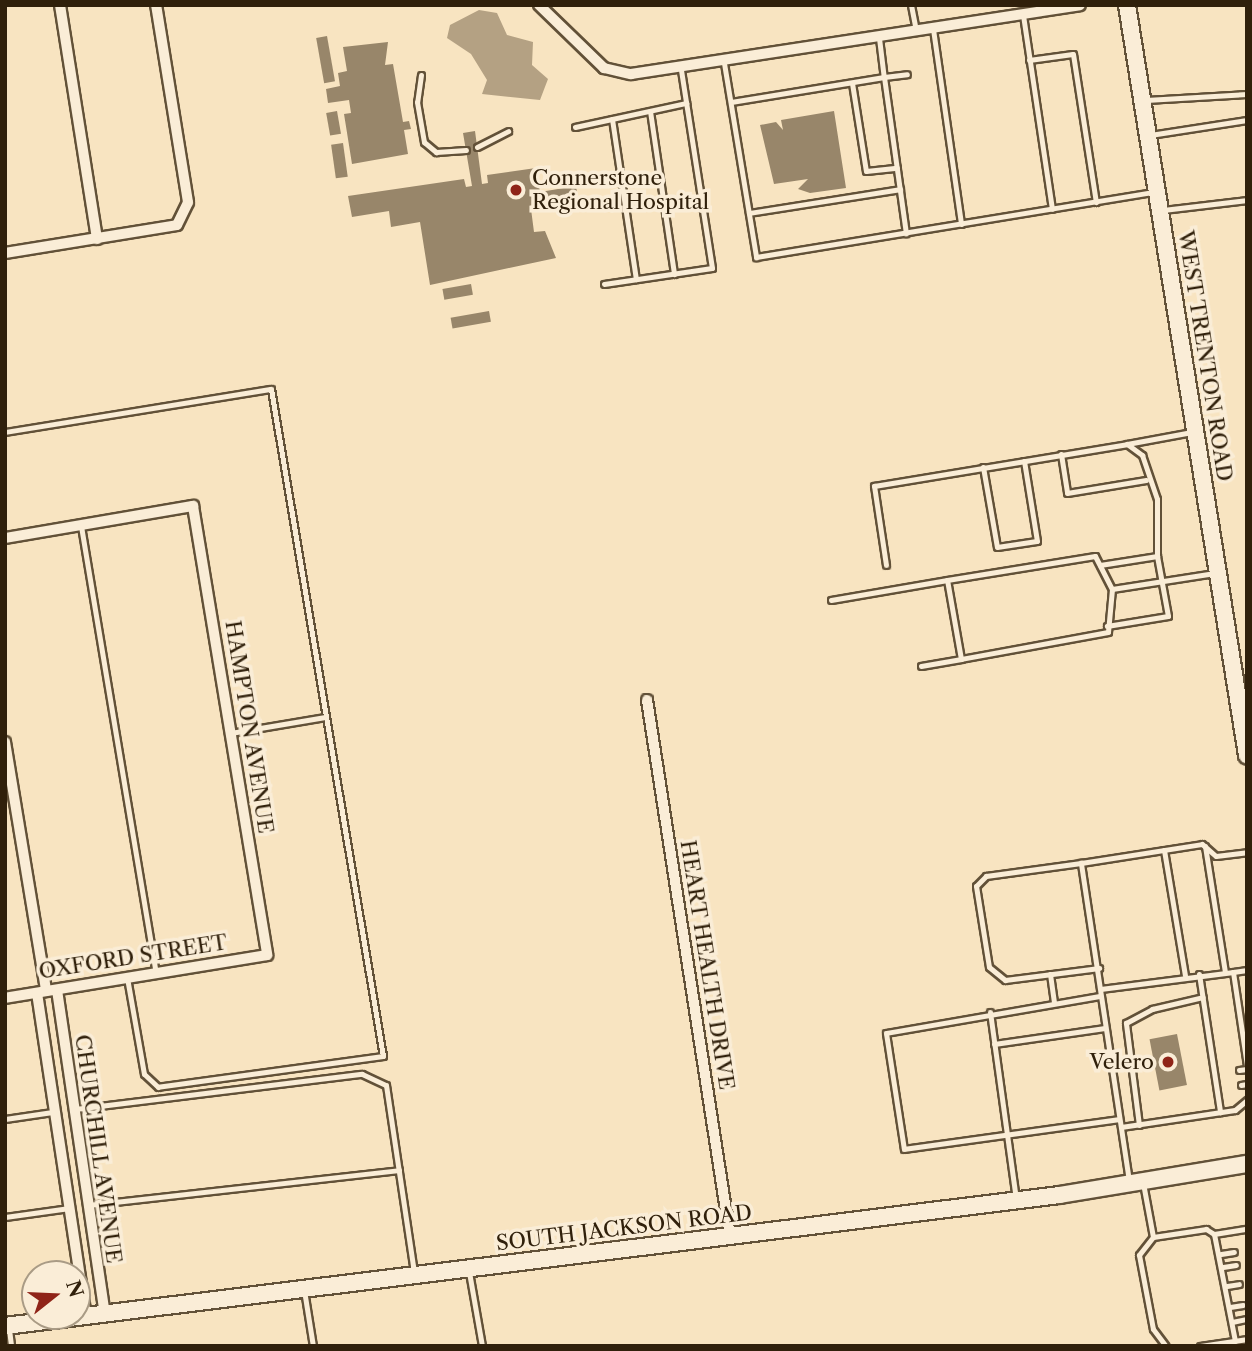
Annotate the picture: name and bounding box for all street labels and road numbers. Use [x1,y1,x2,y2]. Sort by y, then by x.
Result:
street label: WEST TRENTON ROAD [1173,228,1237,484]
street label: HAMPTON AVENUE [220,618,278,836]
street label: HEART HEALTH DRIVE [675,838,739,1092]
street label: OXFORD STREET [37,930,229,984]
street label: CHURCHILL AVENUE [69,1032,127,1266]
street label: SOUTH JACKSON ROAD [495,1200,753,1256]

